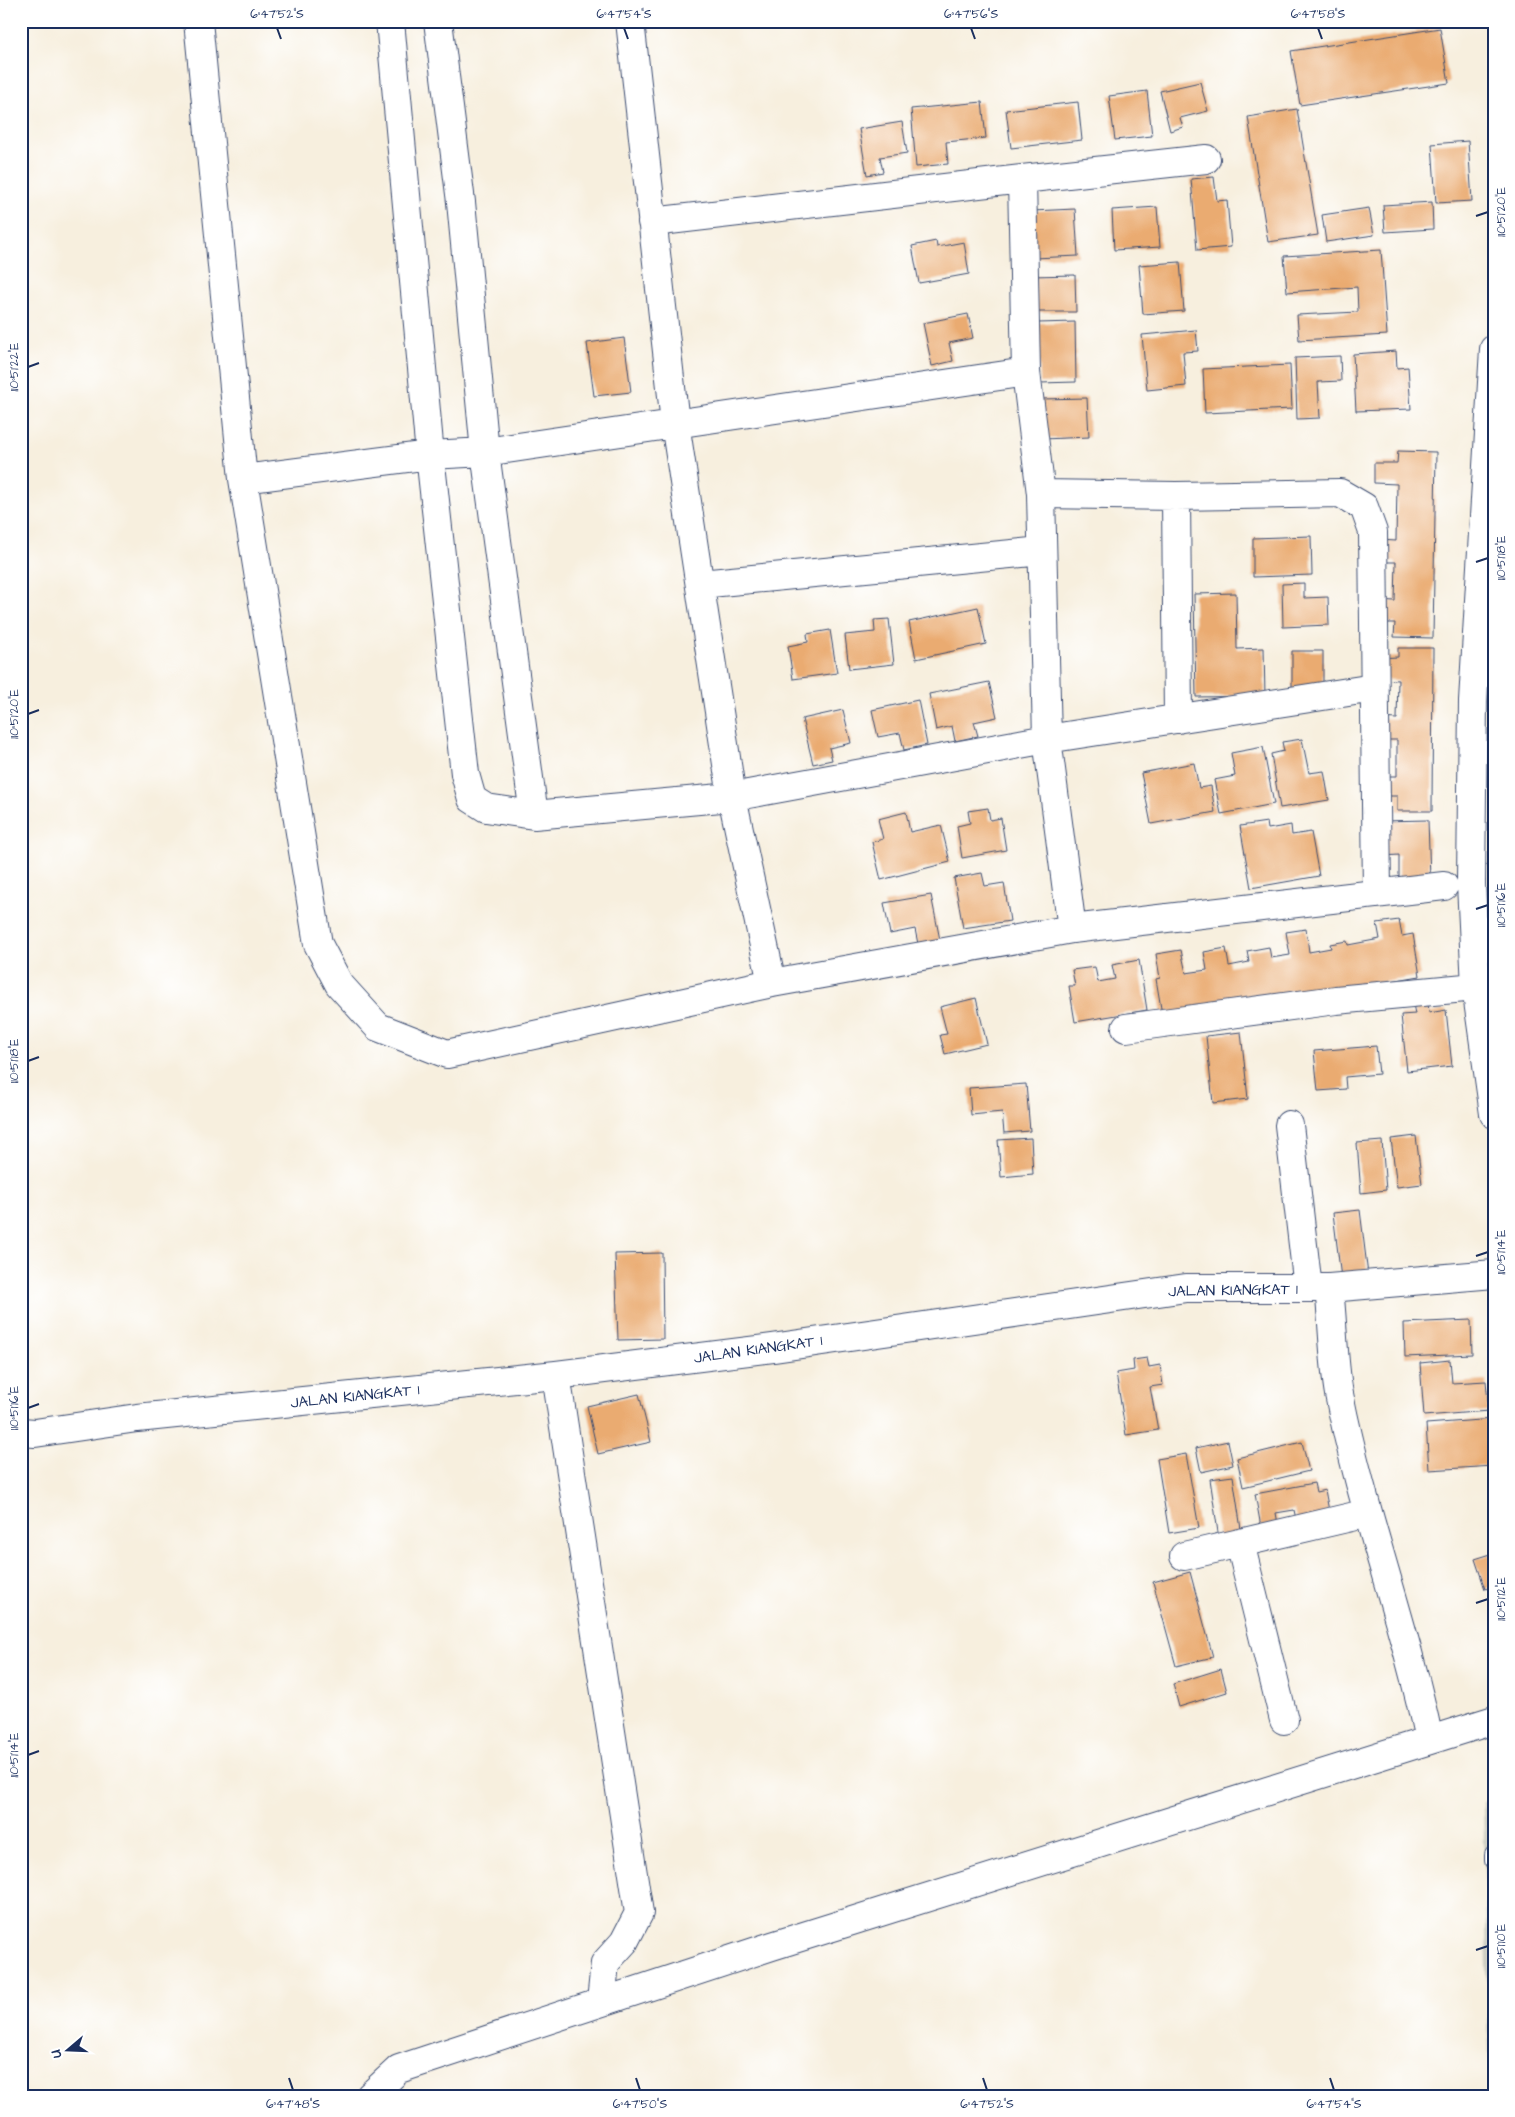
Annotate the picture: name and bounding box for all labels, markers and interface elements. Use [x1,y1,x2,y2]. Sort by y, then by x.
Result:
text: 6°47'52"S [250,6,304,23]
text: 6°47'54"S [597,6,652,23]
text: 6°47'56"S [944,6,998,23]
text: 6°47'58"S [1291,6,1346,23]
text: 110°51'20"E [1493,187,1510,237]
text: 110°51'22"E [6,343,23,391]
text: 110°51'18"E [1493,536,1510,580]
text: 110°51'20"E [6,689,23,739]
text: 110°51'16"E [1493,883,1510,927]
text: 110°51'18"E [6,1039,23,1083]
text: 110°51'14"E [1493,1230,1510,1274]
street label: JALAN KIANGKAT 1 [1168,1279,1298,1302]
street label: JALAN KIANGKAT 1 [692,1330,824,1369]
street label: JALAN KIANGKAT 1 [289,1379,421,1414]
text: 110°51'16"E [6,1386,23,1430]
text: 110°51'12"E [1493,1577,1510,1621]
text: 110°51'14"E [6,1733,23,1777]
text: 110°51'10"E [1493,1924,1510,1968]
north arrow [42,2024,92,2074]
text: U [46,2047,67,2061]
text: 6°47'48"S [266,2096,320,2113]
text: 6°47'50"S [613,2096,667,2113]
text: 6°47'52"S [960,2096,1014,2113]
text: 6°47'54"S [1307,2096,1362,2113]

